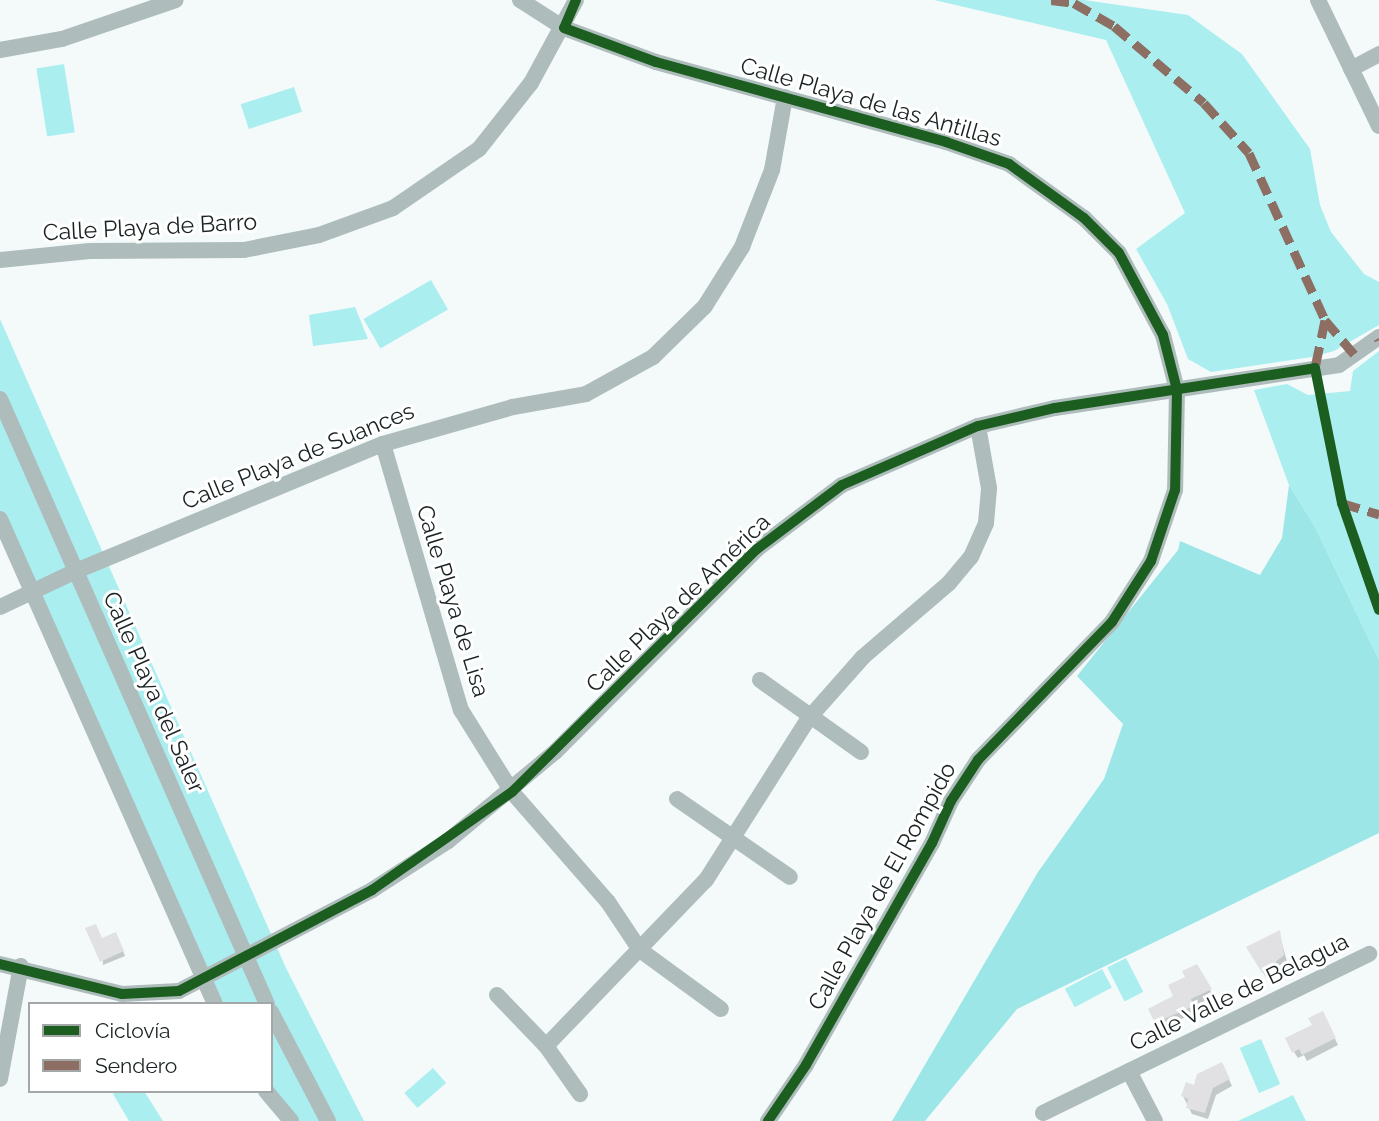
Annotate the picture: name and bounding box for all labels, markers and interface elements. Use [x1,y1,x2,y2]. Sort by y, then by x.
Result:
street label: Calle Playa de las Antillas [737,51,1005,153]
street label: Calle Playa de Barro [42,208,258,246]
street label: Calle Playa de Suances [178,397,418,515]
street label: Calle Playa de Lisa [411,502,495,700]
street label: Calle Playa de América [580,508,776,698]
street label: Calle Playa del Saler [97,587,211,797]
street label: Calle Playa de El Rompido [802,757,962,1015]
street label: Calle Valle de Belagua [1125,927,1353,1057]
legend [28,1002,273,1093]
text: Ciclovía [95,1018,171,1043]
text: Sendero [95,1053,177,1078]

